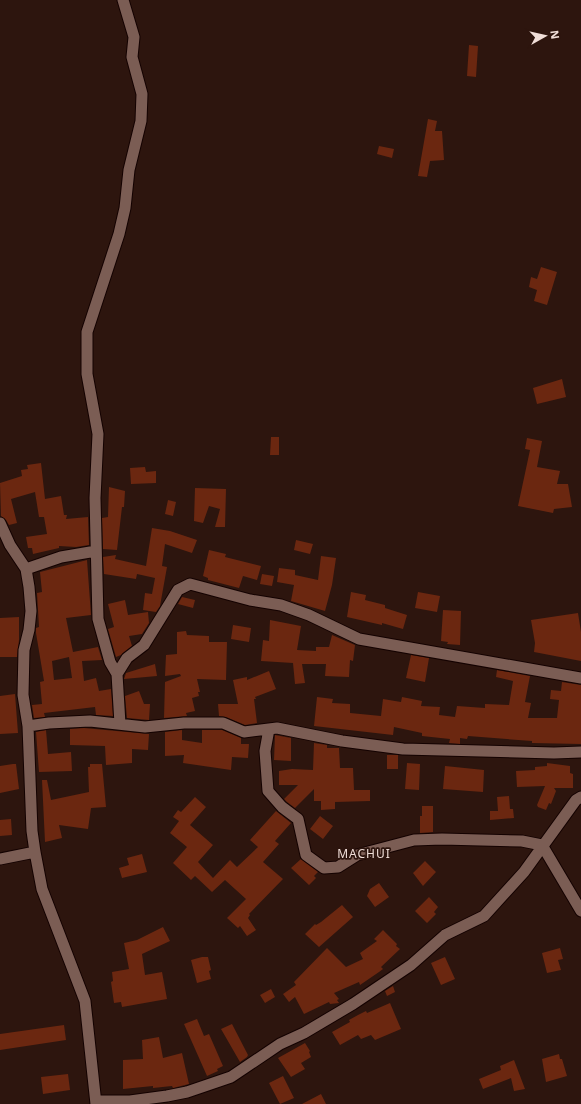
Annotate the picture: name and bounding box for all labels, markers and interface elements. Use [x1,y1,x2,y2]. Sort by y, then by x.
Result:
north arrow [525,16,565,56]
text: N [547,29,563,40]
district label: MACHUI [337,845,391,862]

